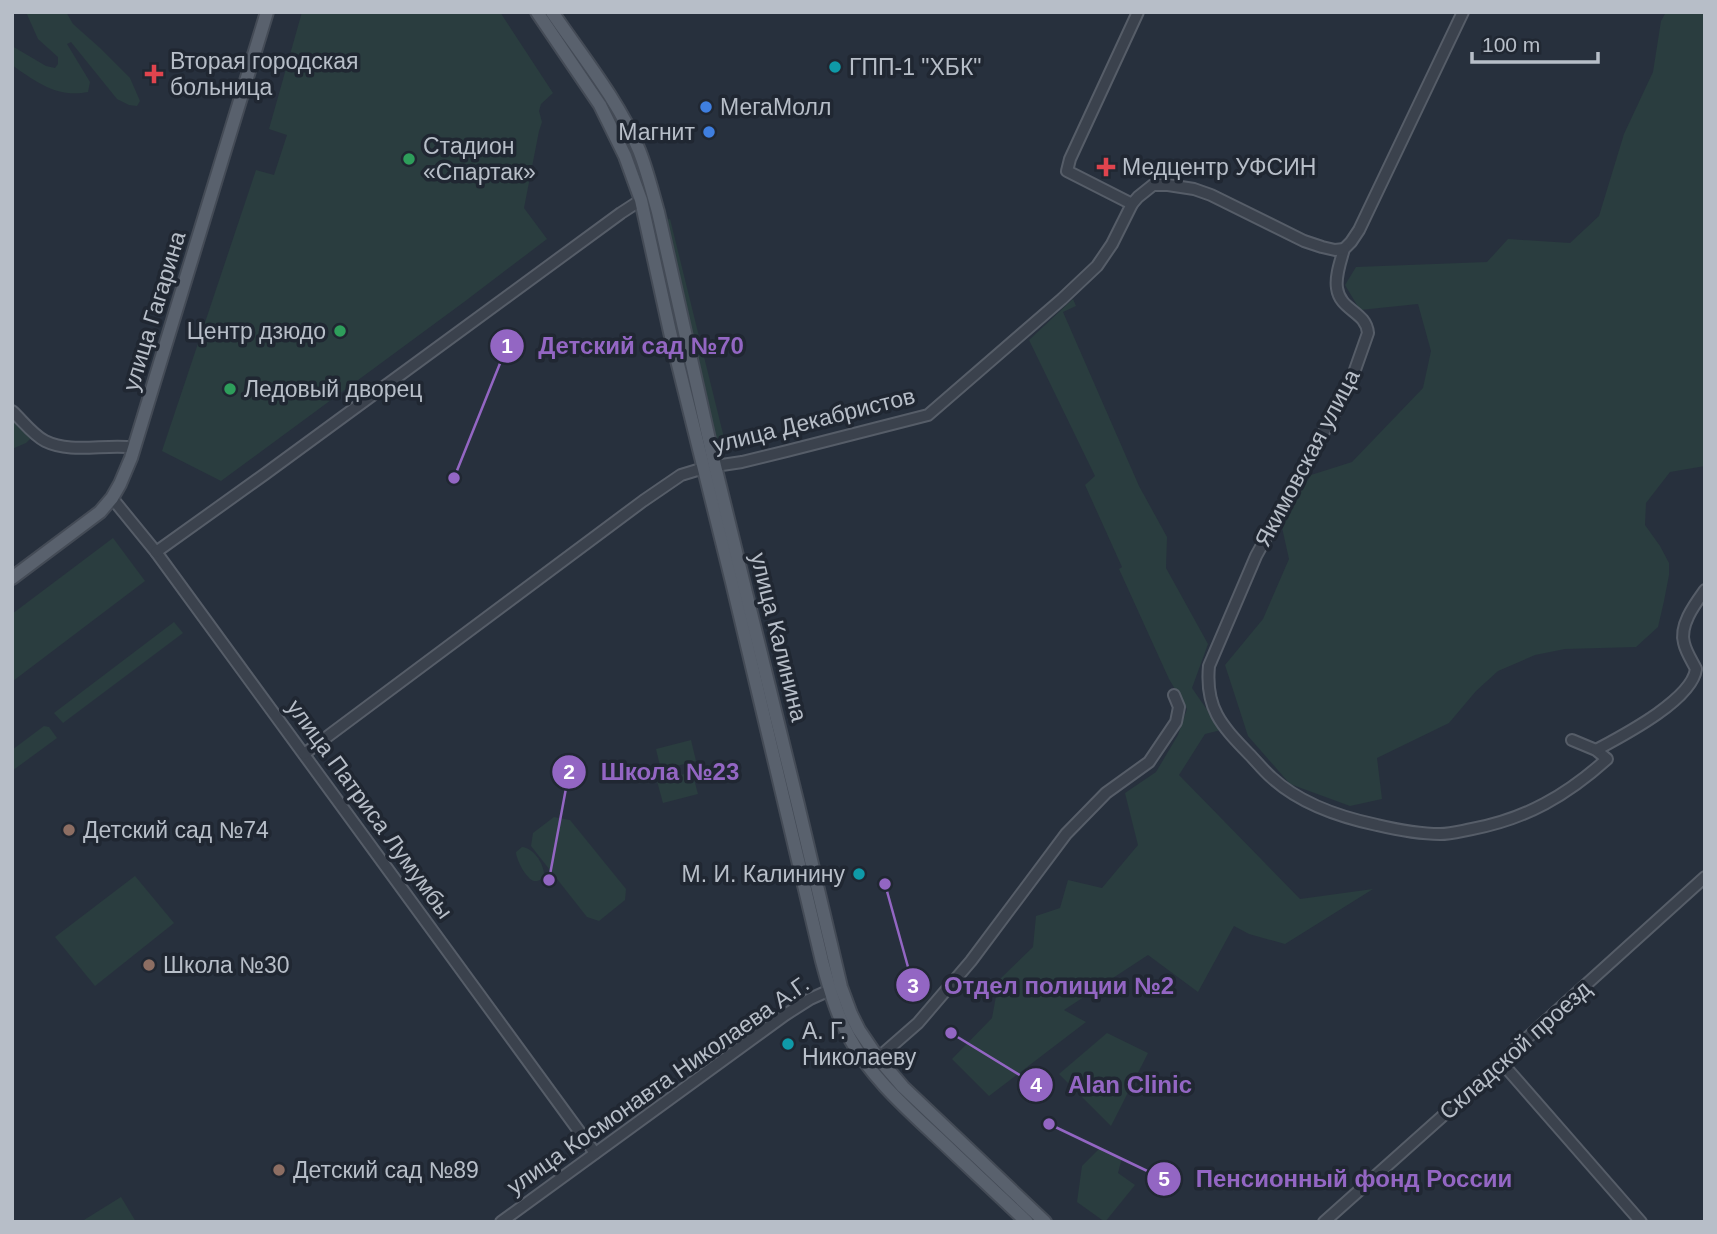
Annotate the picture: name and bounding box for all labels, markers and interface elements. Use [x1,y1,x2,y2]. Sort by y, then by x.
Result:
scale bar [1472,21,1598,65]
text: 100 m [1482,33,1540,56]
place label: Вторая городская больница [170,48,359,100]
place label: ГПП-1 "ХБК" [849,54,982,80]
marker: ГПП-1 "ХБК" [827,59,843,75]
marker: Вторая городская больница [144,64,164,84]
place label: МегаМолл [720,94,831,120]
marker: МегаМолл [698,99,714,115]
place label: Магнит [618,119,695,145]
marker: Магнит [701,124,717,140]
place label: Стадион «Спартак» [423,133,536,185]
marker: Стадион «Спартак» [401,151,417,167]
place label: Медцентр УФСИН [1122,154,1316,180]
marker: Медцентр УФСИН [1096,157,1116,177]
street label: улица Гагарина [117,228,191,394]
place label: Центр дзюдо [187,318,326,344]
marker: Центр дзюдо [332,323,348,339]
callout: Детский сад №70 [489,323,758,368]
text: Детский сад №70 [538,332,744,359]
text: 1 [501,334,513,357]
street label: Якимовская улица [1249,365,1365,551]
place label: Ледовый дворец [244,376,423,402]
marker: Ледовый дворец [222,381,238,397]
street label: улица Декабристов [710,382,918,458]
street label: улица Калинина [745,550,813,724]
street label: улица Патриса Лумумбы [282,694,458,924]
callout: Школа №23 [552,749,753,794]
text: Школа №23 [601,758,739,785]
text: 2 [563,760,575,783]
place label: Детский сад №74 [83,817,269,843]
marker: Детский сад №74 [61,822,77,838]
place label: М. И. Калинину [682,861,845,887]
marker: М. И. Калинину [851,866,867,882]
place label: Школа №30 [163,952,290,978]
marker: Школа №30 [141,957,157,973]
callout: Отдел полиции №2 [895,963,1188,1008]
street label: улица Космонавта Николаева А.Г. [502,970,814,1200]
text: Отдел полиции №2 [944,972,1174,999]
text: 3 [907,974,919,997]
street label: Складской проезд [1434,975,1596,1125]
place label: А. Г. Николаеву [802,1018,917,1070]
marker: А. Г. Николаеву [780,1036,796,1052]
callout: Alan Clinic [1019,1062,1206,1107]
text: Alan Clinic [1068,1071,1192,1098]
text: 4 [1030,1073,1042,1096]
callout: Пенсионный фонд России [1147,1156,1526,1201]
place label: Детский сад №89 [293,1157,479,1183]
marker: Детский сад №89 [271,1162,287,1178]
text: Пенсионный фонд России [1196,1165,1512,1192]
text: 5 [1158,1167,1170,1190]

